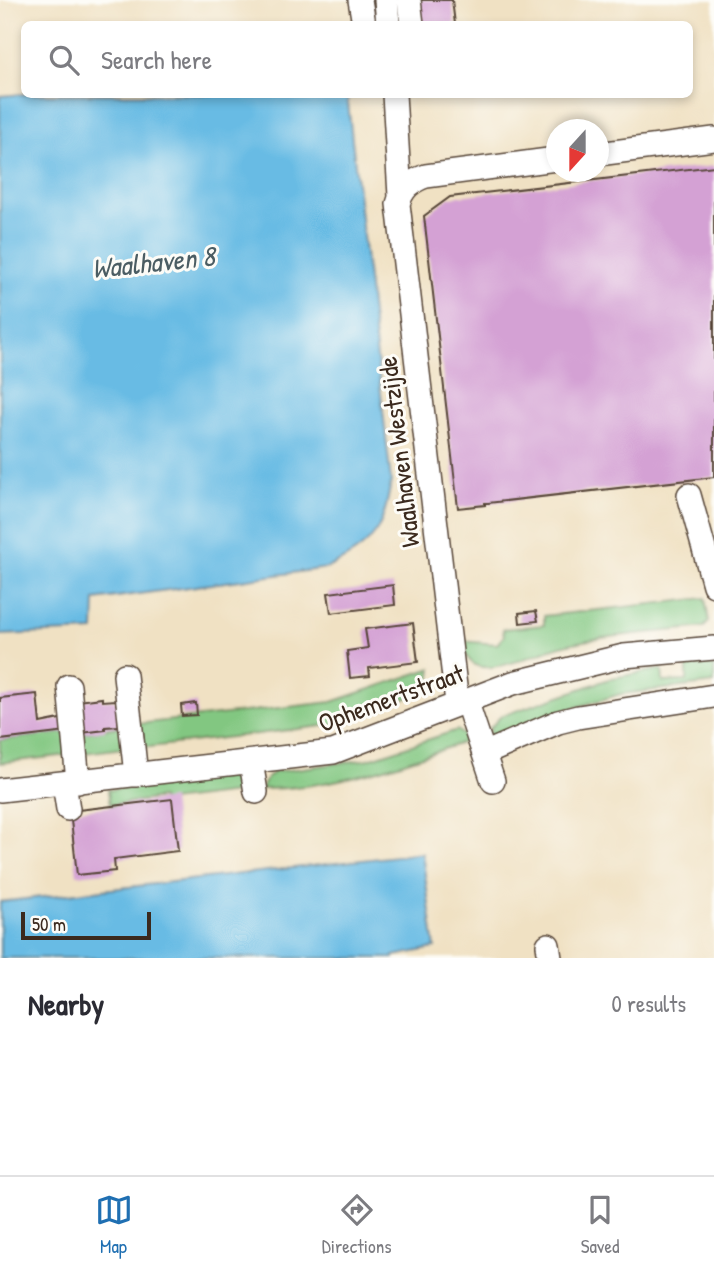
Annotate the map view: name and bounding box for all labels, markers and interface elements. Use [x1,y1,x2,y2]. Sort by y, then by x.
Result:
search box [21,21,693,98]
icon: search [45,41,83,79]
text: Search here [101,42,212,77]
north arrow [546,119,609,182]
water label: Waalhaven 8 [90,236,220,287]
street label: Waalhaven Westzijde [369,355,428,549]
street label: Ophemertstraat [313,655,469,740]
scale bar [21,909,150,941]
text: 50 m [32,911,66,937]
text: Nearby [28,984,104,1024]
text: 0 results [611,988,686,1019]
tab: Map [95,1191,133,1259]
tab: Directions [322,1191,392,1259]
tab: Saved [581,1191,619,1259]

